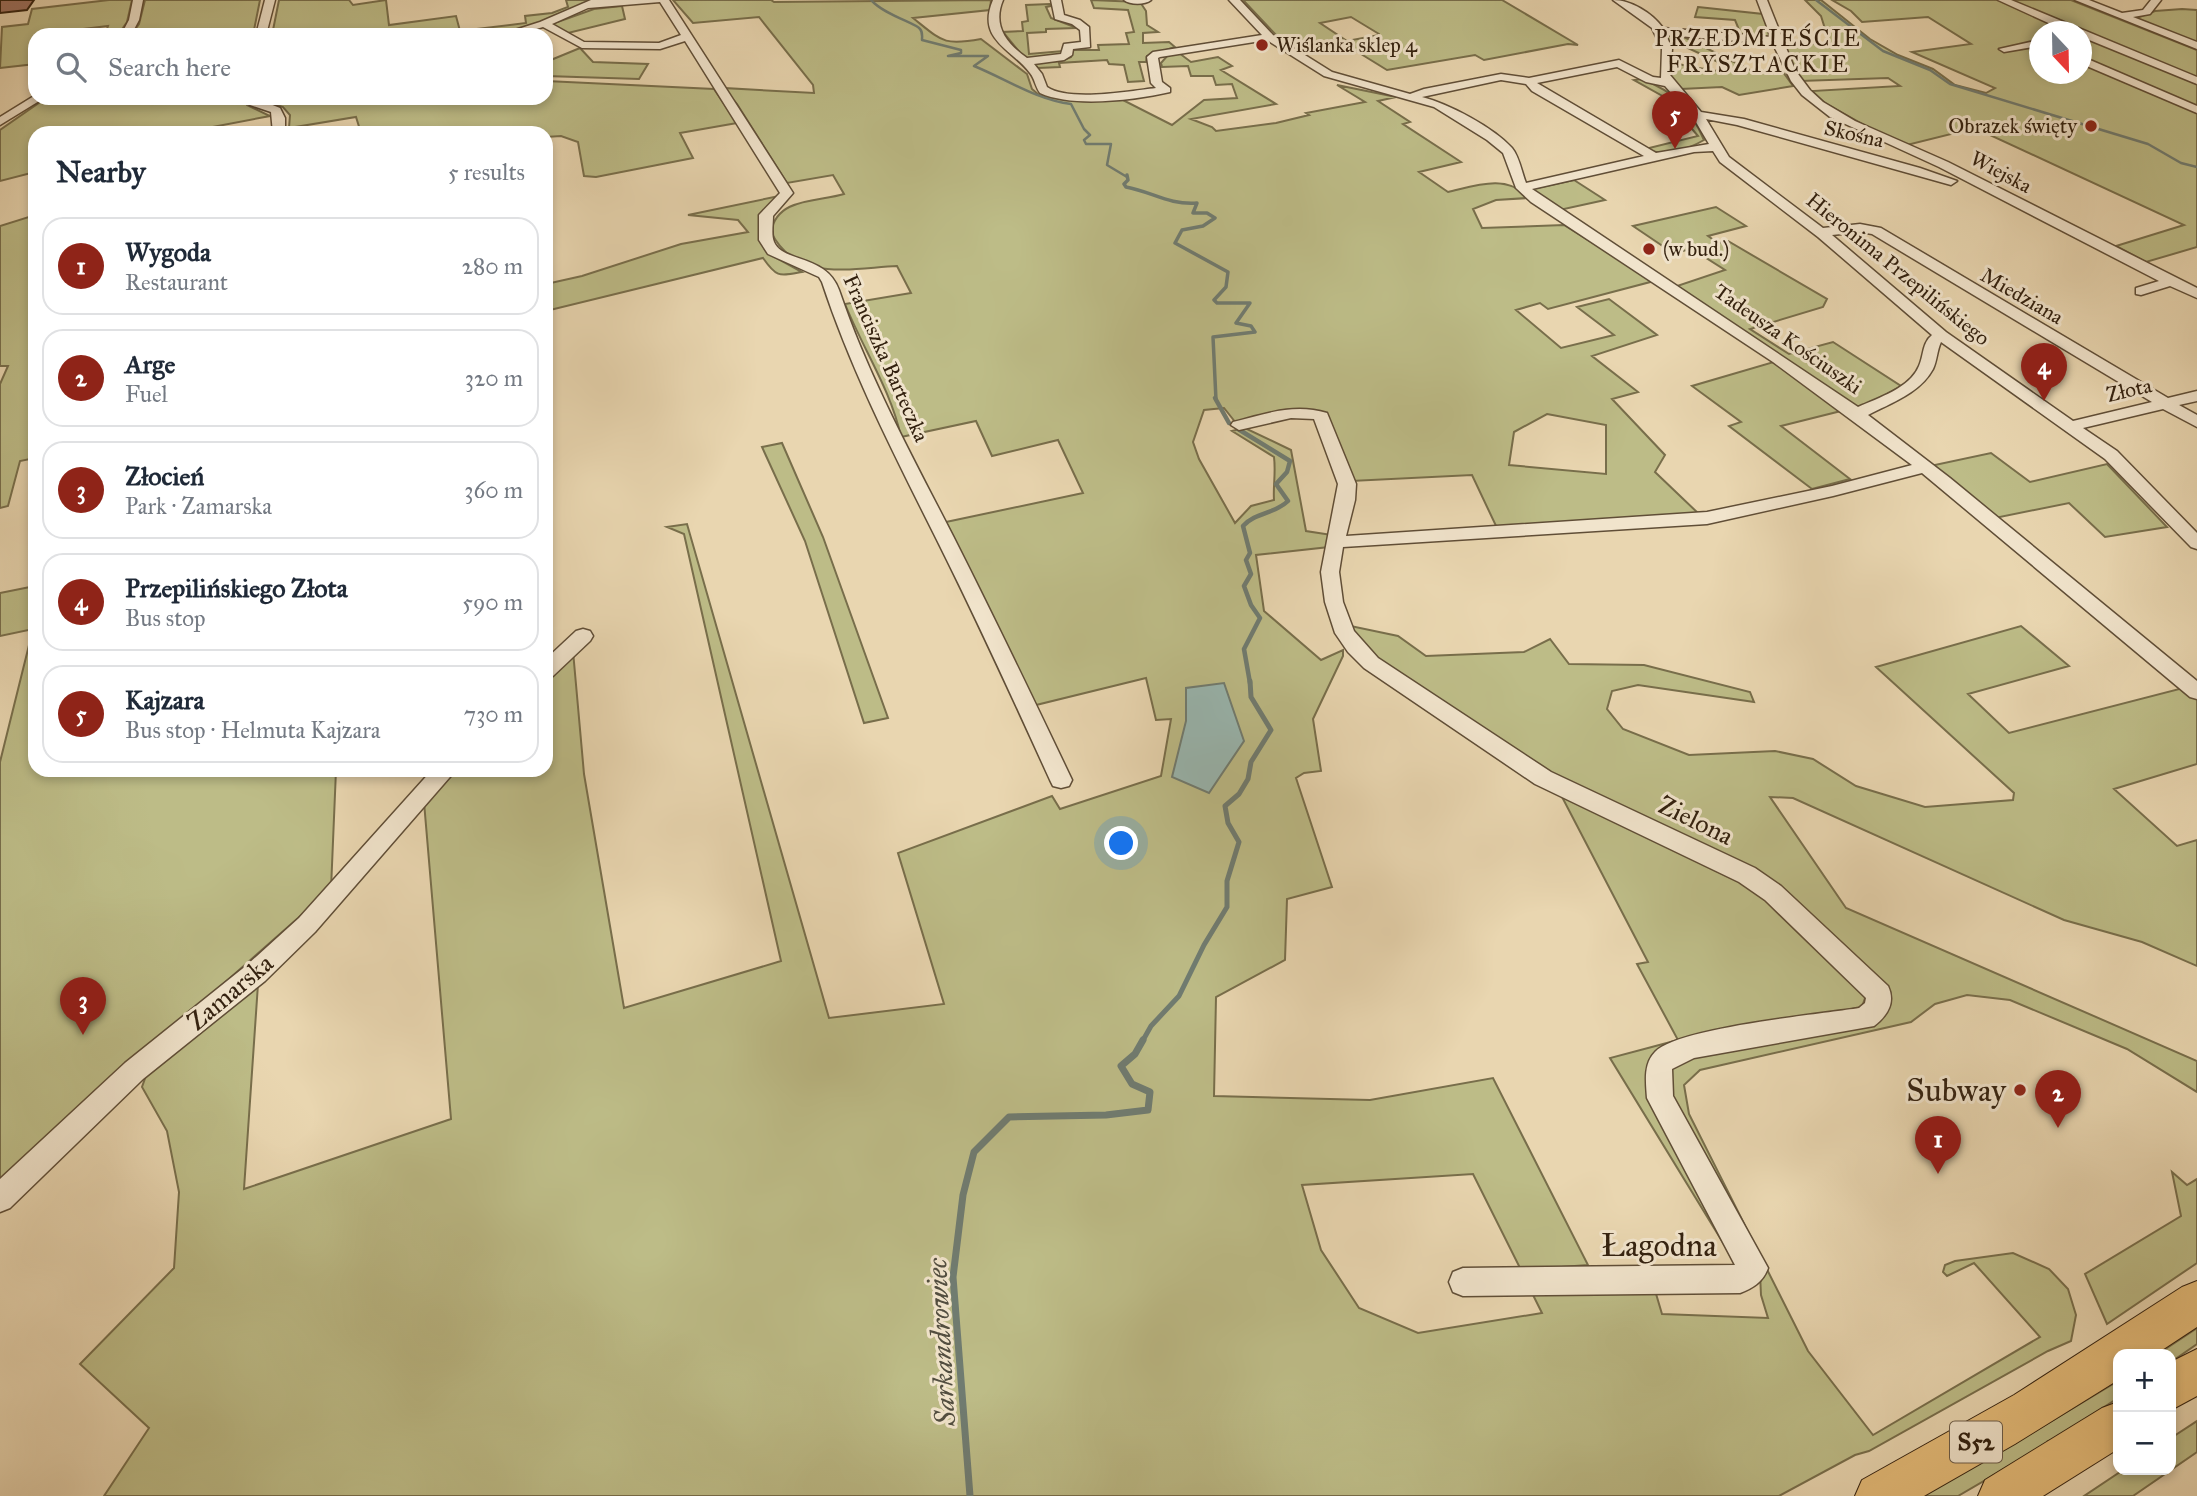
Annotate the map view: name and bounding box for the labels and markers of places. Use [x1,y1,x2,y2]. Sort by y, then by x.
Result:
place label: Wiślanka sklep 4 [1276,32,1418,58]
marker: Wiślanka sklep 4 [1254,37,1270,53]
pin: 5 [1652,91,1698,149]
place label: Obrazek święty [1948,113,2078,139]
marker: Obrazek święty [2083,118,2099,134]
place label: (w bud.) [1663,236,1729,262]
marker: (w bud.) [1641,241,1657,257]
pin: 4 [2021,343,2067,401]
pin: 3 [60,977,106,1035]
pin: 2 [2035,1070,2081,1128]
place label: Subway [1906,1071,2007,1110]
marker: Subway [2012,1082,2028,1098]
pin: 1 [1915,1116,1961,1174]

